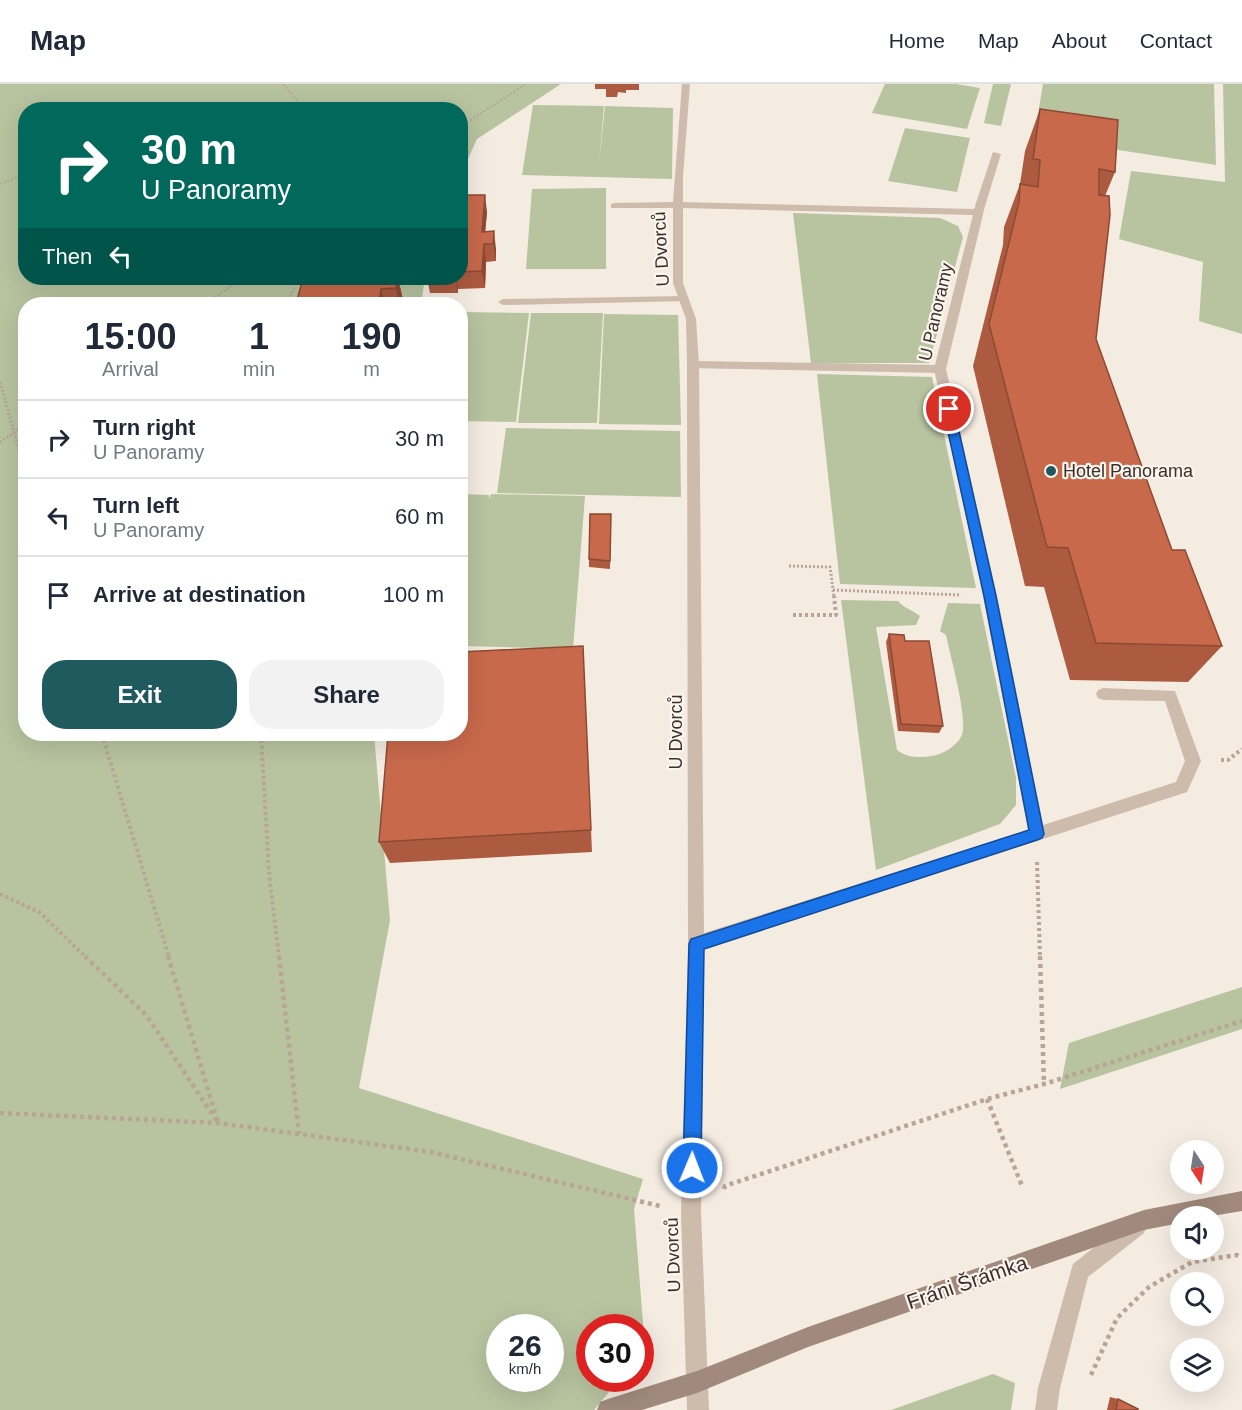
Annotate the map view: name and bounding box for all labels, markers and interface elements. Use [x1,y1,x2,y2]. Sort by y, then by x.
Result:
text: Map [30,25,86,56]
text: Home [889,29,945,52]
text: Map [978,29,1019,52]
text: About [1052,29,1107,52]
text: Contact [1140,29,1212,52]
icon: right [42,126,120,204]
text: 30 m [141,126,237,173]
text: U Panoramy [141,175,291,205]
street label: U Dvorců [649,211,673,287]
icon: left [104,240,137,273]
text: Then [42,244,92,269]
street label: U Panoramy [915,261,957,363]
text: 15:00 [84,316,176,357]
text: 1 [249,316,269,357]
text: 190 [341,316,402,357]
text: Arrival [102,358,159,380]
text: min [243,358,275,380]
text: m [363,358,380,380]
pin [923,383,974,434]
icon: arrive [932,392,965,425]
text: Turn right [93,415,195,440]
icon: right [42,423,75,456]
text: 30 m [395,426,444,451]
text: U Panoramy [93,441,204,463]
place label: Hotel Panorama [1063,461,1194,481]
marker: Hotel Panorama [1044,464,1058,478]
text: Turn left [93,493,179,518]
icon: left [42,501,75,534]
text: 60 m [395,504,444,529]
text: U Panoramy [93,519,204,541]
icon: arrive [42,579,75,612]
text: Arrive at destination [93,582,306,607]
text: 100 m [383,582,444,607]
button: Exit [42,660,237,729]
button: Share [249,660,444,729]
street label: U Dvorců [666,694,686,770]
position arrow [660,1136,724,1200]
north arrow [1170,1140,1224,1194]
map controls [1170,1140,1224,1392]
button: sound [1170,1206,1224,1260]
street label: U Dvorců [662,1217,684,1293]
street label: Fráni Šrámka [904,1251,1031,1313]
button: search [1170,1272,1224,1326]
speed limit sign: 30 [576,1314,654,1392]
text: 26 [508,1329,542,1362]
button: layers [1170,1338,1224,1392]
text: km/h [509,1360,541,1377]

